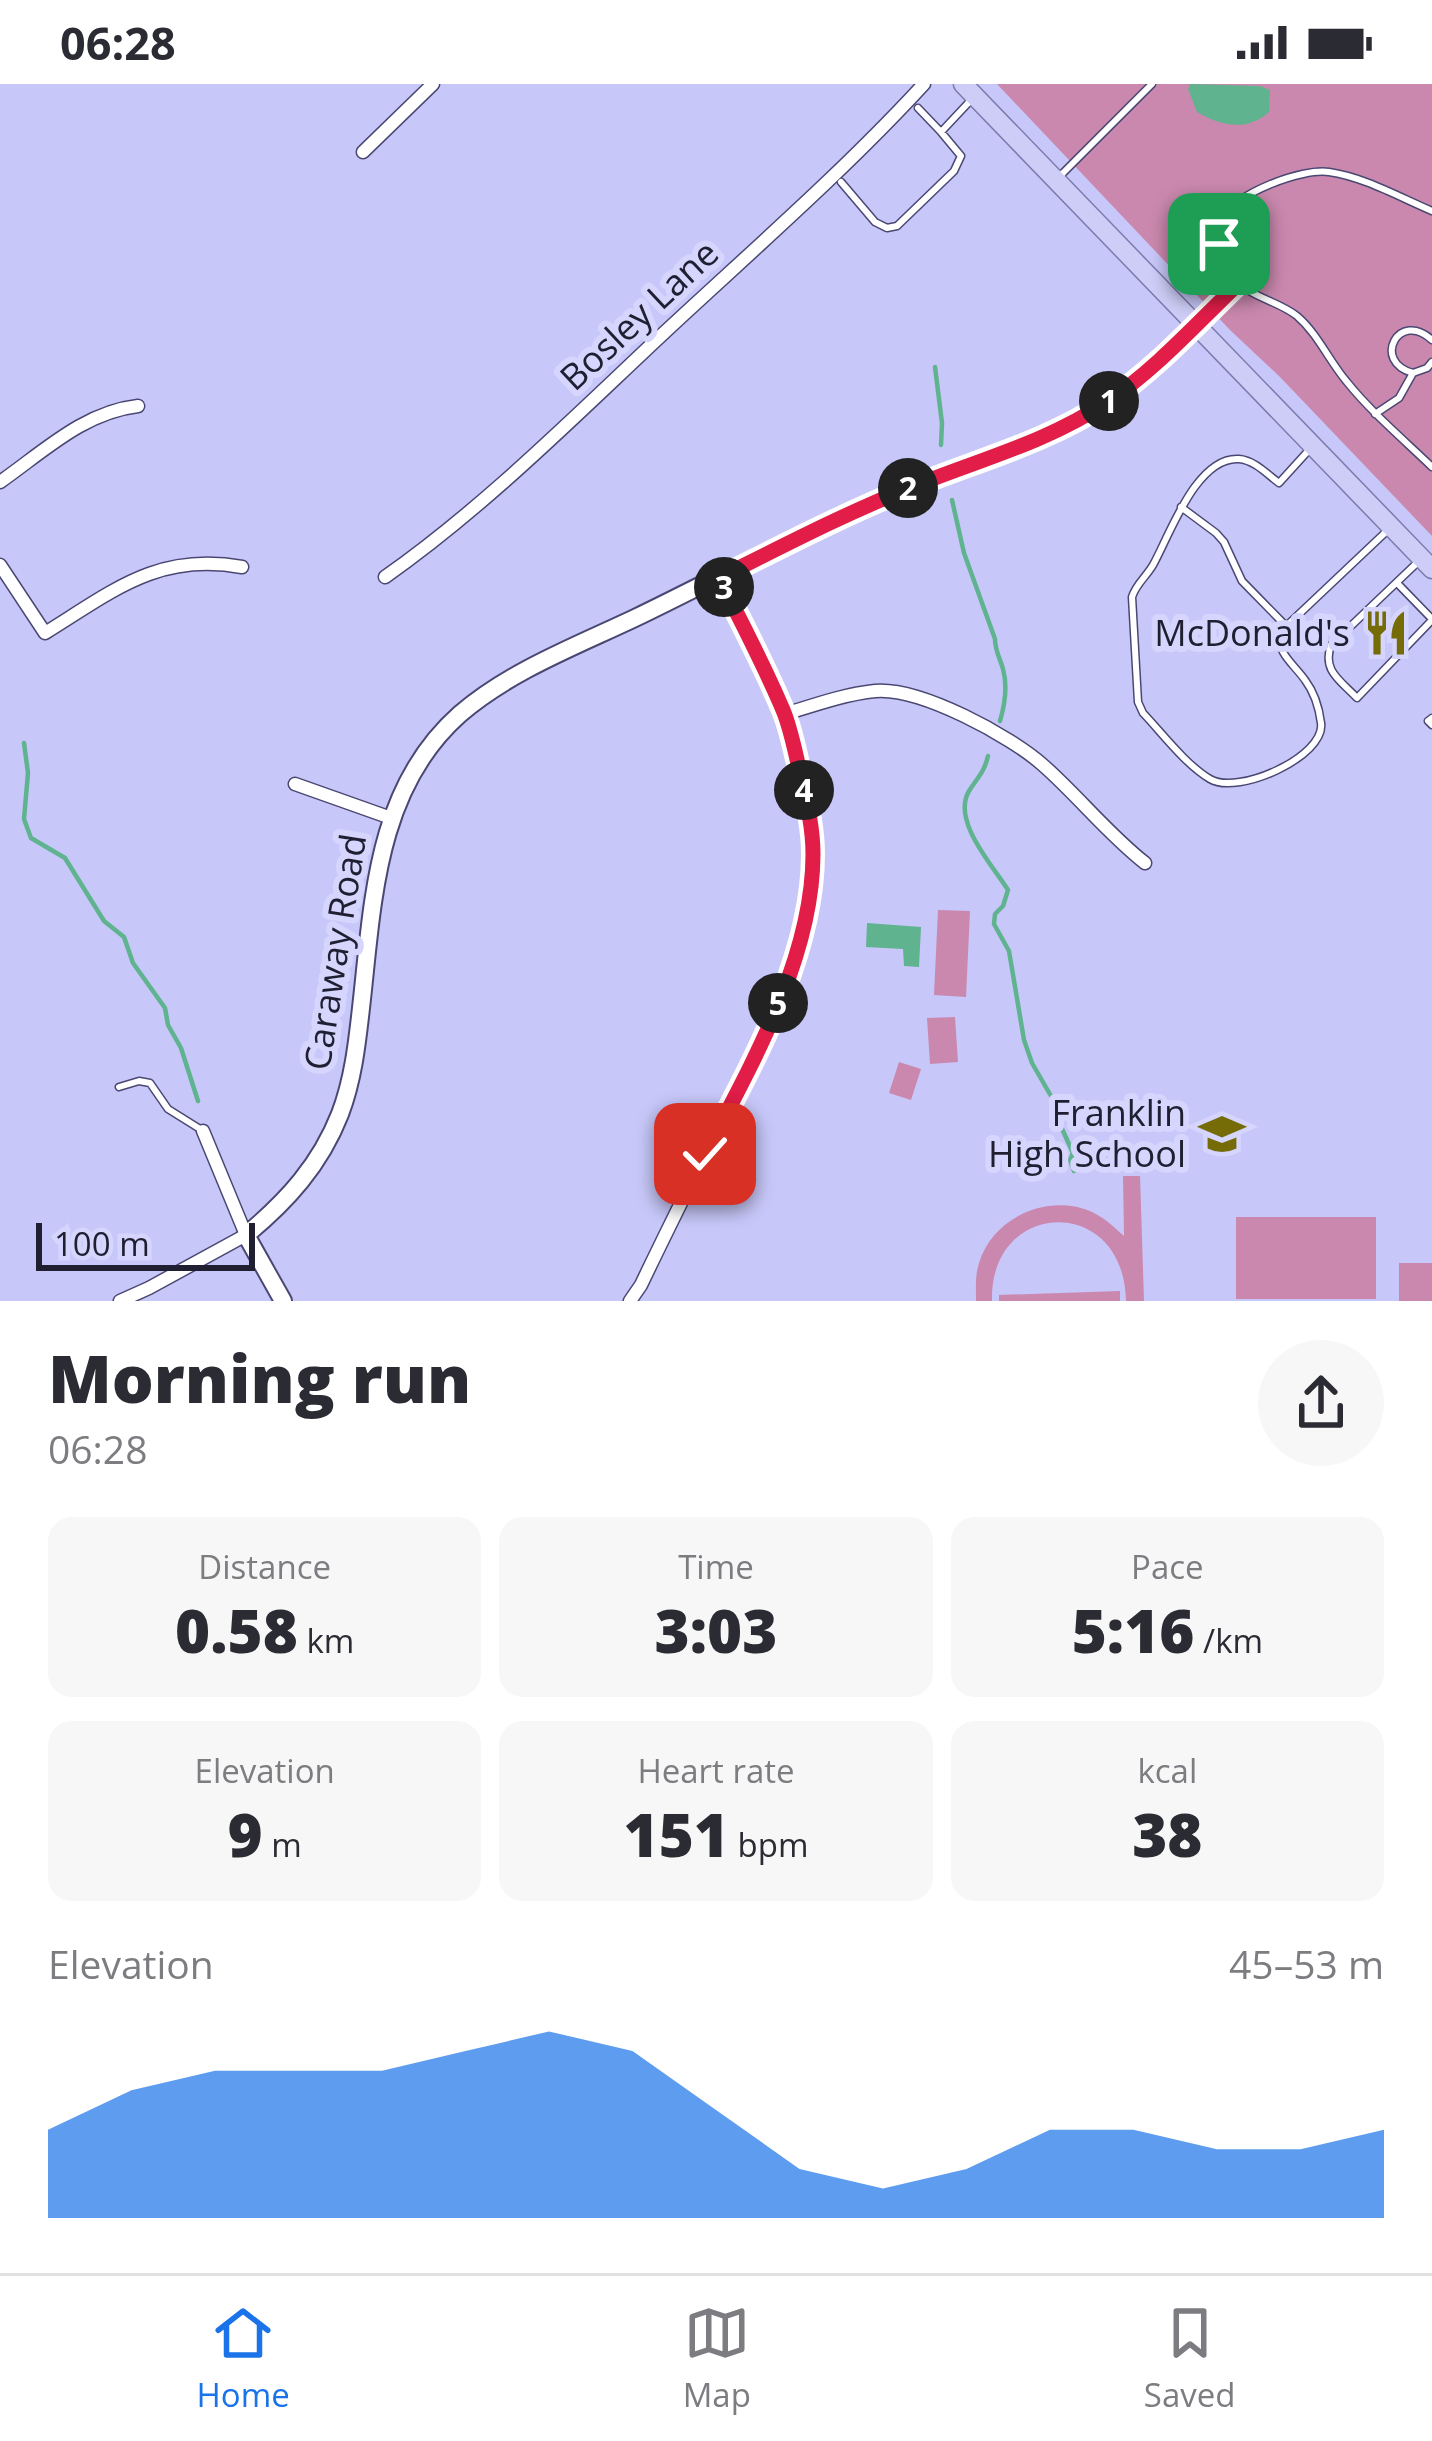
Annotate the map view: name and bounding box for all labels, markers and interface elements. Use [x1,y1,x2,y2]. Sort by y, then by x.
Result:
text: 06:28 [60,12,176,73]
pin [1168,193,1270,295]
icon: arrive [1186,211,1252,277]
street label: Bosley Lane [549,229,728,401]
pin: 1 [1079,371,1139,431]
text: 1 [1100,378,1118,423]
pin: 2 [878,458,938,518]
text: 2 [899,465,917,510]
pin: 3 [694,557,754,617]
text: 3 [715,564,733,609]
place label: McDonald's [1154,608,1350,657]
restaurant icon: McDonald's [1361,608,1411,658]
pin: 4 [774,760,834,820]
text: 4 [795,767,813,812]
street label: Caraway Road [292,830,377,1074]
pin: 5 [748,973,808,1033]
text: 5 [769,980,787,1025]
place label: Franklin High School [988,1088,1186,1178]
pin [654,1103,756,1205]
school or university icon: Franklin High School [1197,1109,1247,1159]
icon: check [672,1121,738,1187]
scale bar [36,1217,255,1270]
text: 100 m [54,1221,150,1266]
text: Morning run [48,1332,471,1422]
button: share [1258,1340,1384,1466]
text: 06:28 [48,1422,147,1475]
text: Distance [198,1544,331,1589]
text: Time [678,1544,754,1589]
text: Pace [1131,1544,1204,1589]
text: 0.58 [175,1589,298,1671]
text: 3:03 [655,1589,777,1671]
text: 5:16 [1072,1589,1194,1671]
text: km [298,1618,354,1663]
text: /km [1194,1618,1263,1663]
text: Elevation [195,1748,335,1793]
text: Heart rate [637,1748,795,1793]
text: kcal [1137,1748,1197,1793]
text: 9 [228,1793,263,1875]
text: 151 [624,1793,729,1875]
text: 38 [1132,1793,1202,1875]
text: m [263,1822,302,1867]
text: bpm [729,1822,808,1867]
text: Elevation [48,1937,214,1990]
text: 45–53 m [1229,1937,1384,1990]
tab: Home [196,2300,290,2417]
tab: Map [683,2300,751,2417]
tab: Saved [1144,2300,1236,2417]

